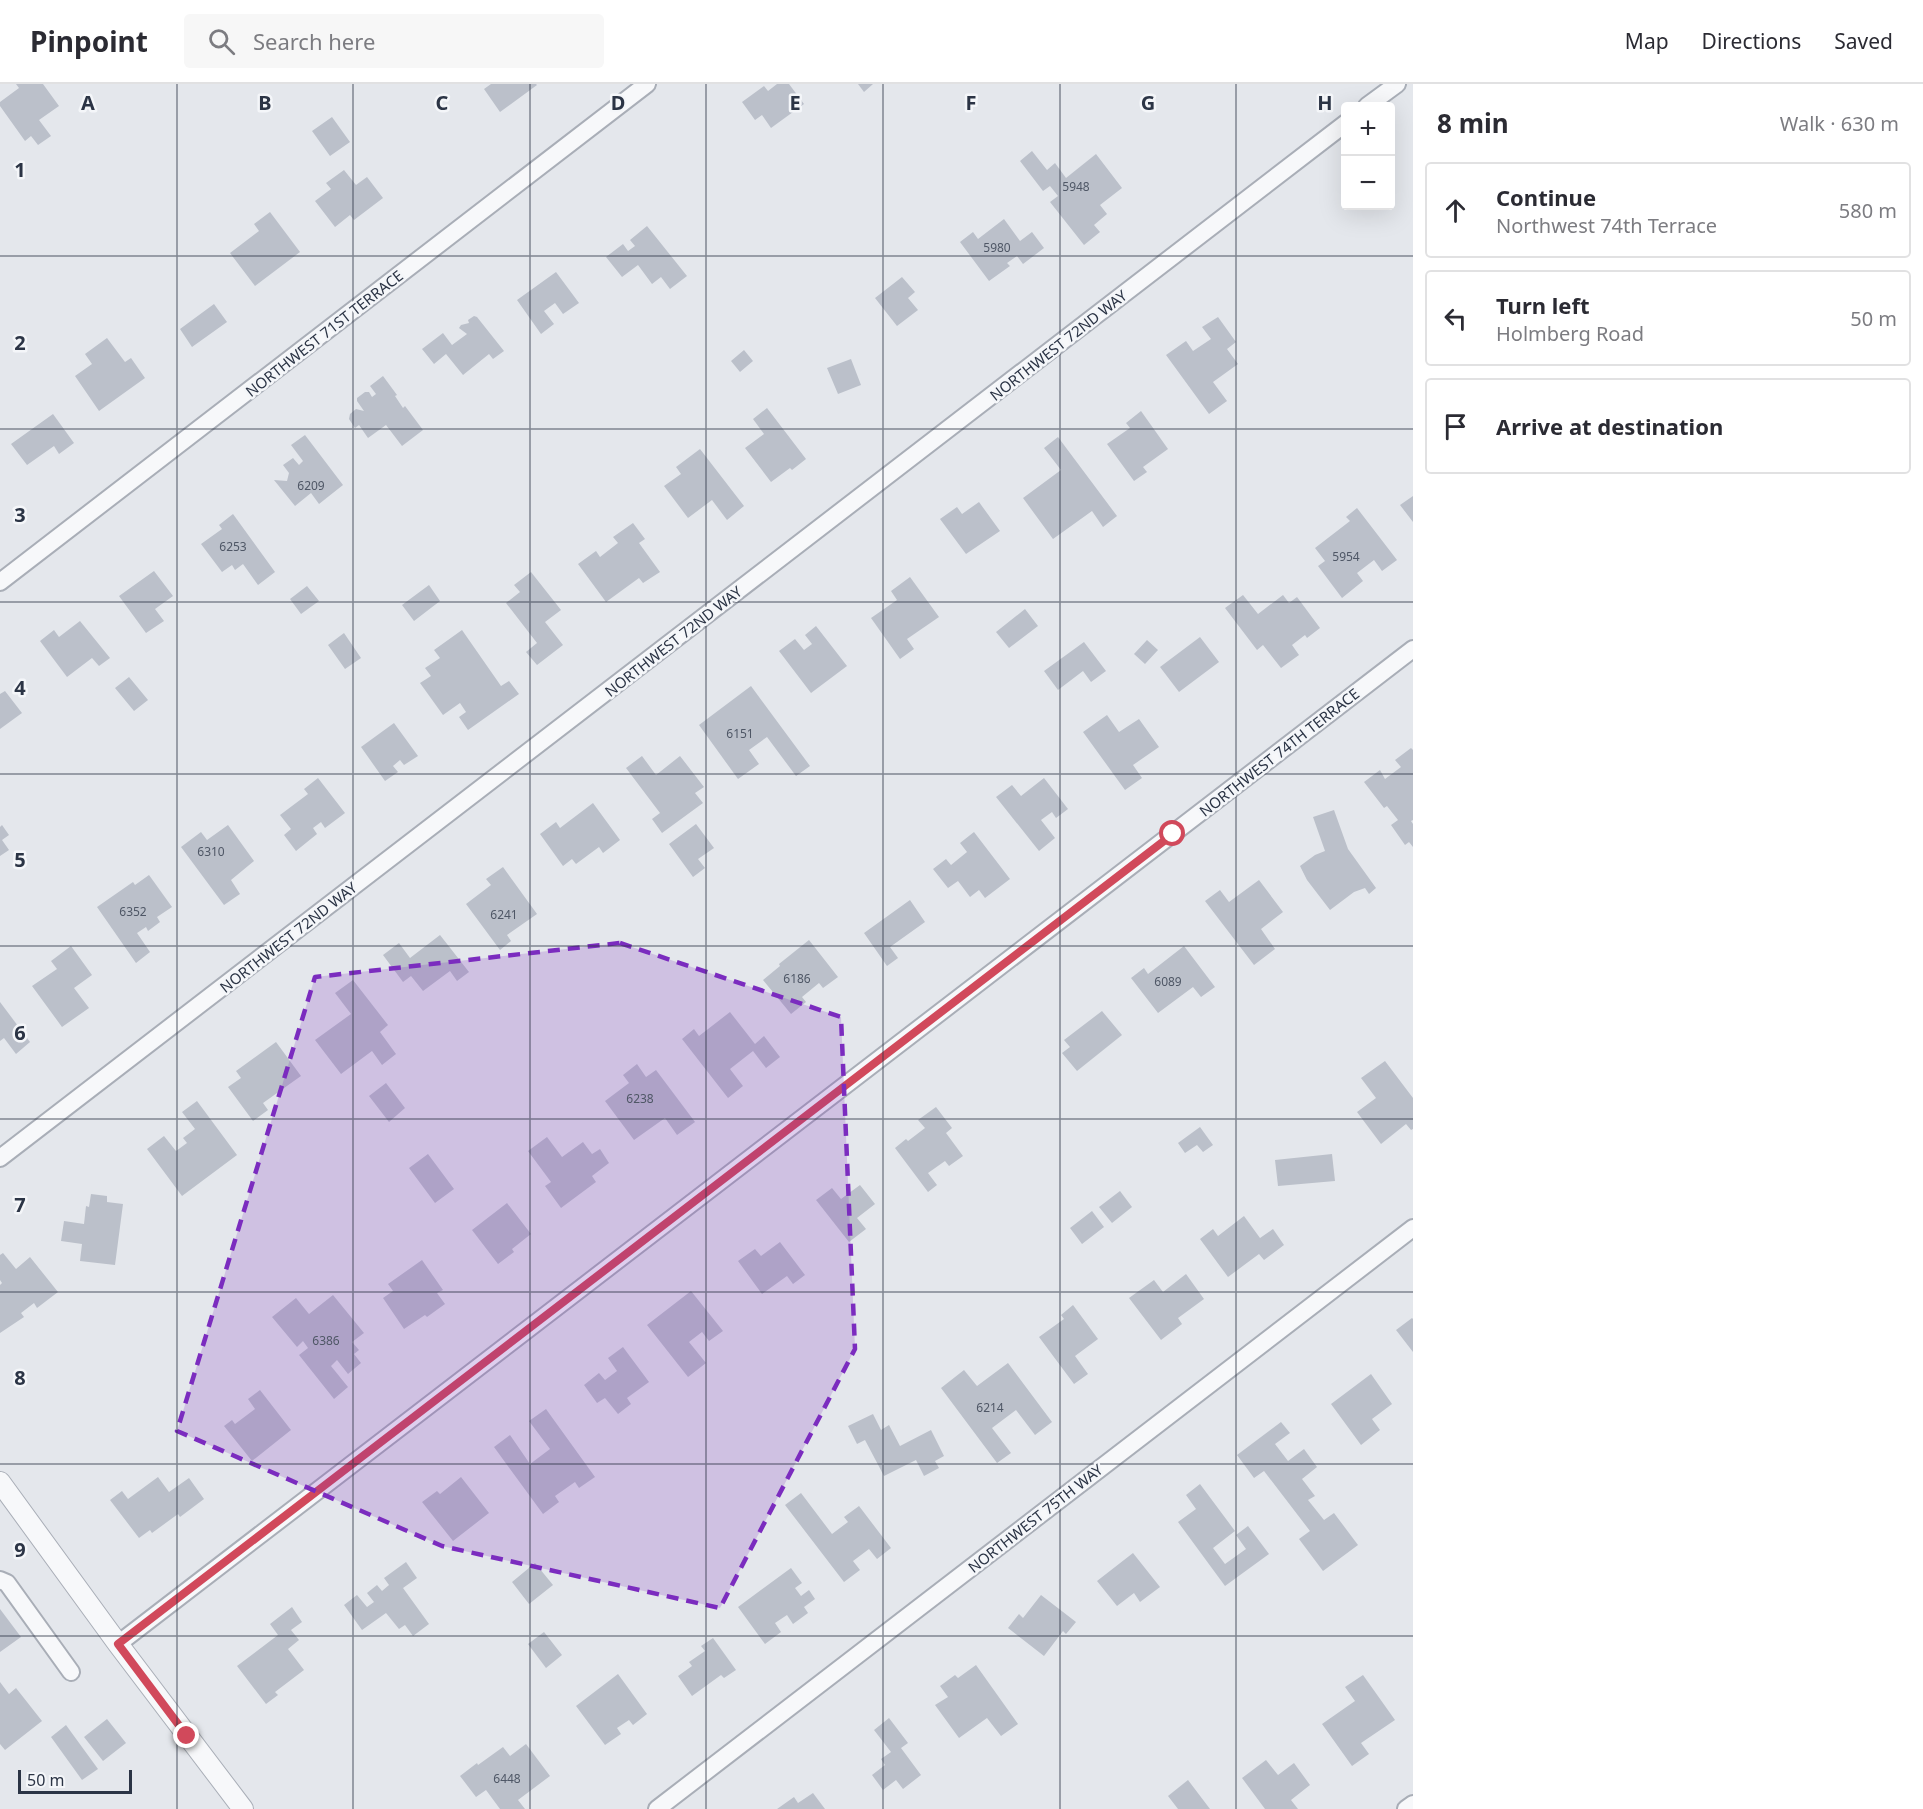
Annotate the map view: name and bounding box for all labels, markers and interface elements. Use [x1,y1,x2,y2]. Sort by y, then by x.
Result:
search box [184,14,604,68]
text: Pinpoint [30,22,148,60]
icon: search [205,25,238,58]
text: Search here [253,26,375,56]
text: Map [1625,27,1669,55]
text: Directions [1702,27,1801,55]
text: Saved [1834,27,1893,55]
text: A [81,89,95,116]
text: B [258,89,272,116]
text: C [436,89,449,116]
text: D [611,89,625,116]
text: E [789,89,801,116]
text: F [966,89,976,116]
text: G [1141,89,1155,116]
text: H [1317,89,1333,116]
map controls [1341,102,1395,210]
button: + [1341,102,1395,156]
text: 8 min [1437,105,1509,141]
text: Walk · 630 m [1780,110,1899,137]
text: 1 [14,156,26,183]
button: − [1341,156,1395,210]
house number: 5948 [1062,178,1090,195]
text: Continue [1496,182,1596,212]
icon: ahead [1439,194,1472,227]
text: 580 m [1839,197,1897,224]
text: Northwest 74th Terrace [1496,212,1717,239]
house number: 5980 [983,239,1011,256]
street label: NORTHWEST 71ST TERRACE [241,265,407,401]
street label: NORTHWEST 72ND WAY [985,285,1131,405]
text: Turn left [1496,290,1590,320]
icon: left [1439,302,1472,335]
text: 50 m [1850,305,1897,332]
text: Holmberg Road [1496,320,1644,347]
text: 2 [14,329,26,356]
icon: arrive [1439,410,1472,443]
text: Arrive at destination [1496,411,1723,441]
house number: 6209 [297,477,325,494]
text: 3 [14,501,26,528]
house number: 6253 [219,538,247,555]
house number: 5954 [1332,548,1360,565]
street label: NORTHWEST 72ND WAY [600,581,746,701]
text: 4 [14,674,26,701]
street label: NORTHWEST 74TH TERRACE [1195,683,1363,821]
house number: 6151 [726,725,754,742]
route start [1159,820,1185,846]
house number: 6310 [197,843,225,860]
text: 5 [14,846,26,873]
street label: NORTHWEST 72ND WAY [215,877,361,997]
house number: 6352 [119,903,147,920]
house number: 6241 [490,906,518,923]
house number: 6186 [783,970,811,987]
house number: 6089 [1154,973,1182,990]
text: 6 [14,1019,26,1046]
house number: 6238 [626,1090,654,1107]
text: 7 [14,1191,26,1218]
house number: 6386 [312,1332,340,1349]
text: 8 [14,1364,26,1391]
house number: 6214 [976,1399,1004,1416]
street label: NORTHWEST 75TH WAY [964,1459,1107,1577]
text: 9 [14,1536,26,1563]
route end [173,1722,199,1748]
scale bar [18,1767,132,1794]
text: 50 m [27,1769,64,1791]
house number: 6448 [493,1770,521,1787]

